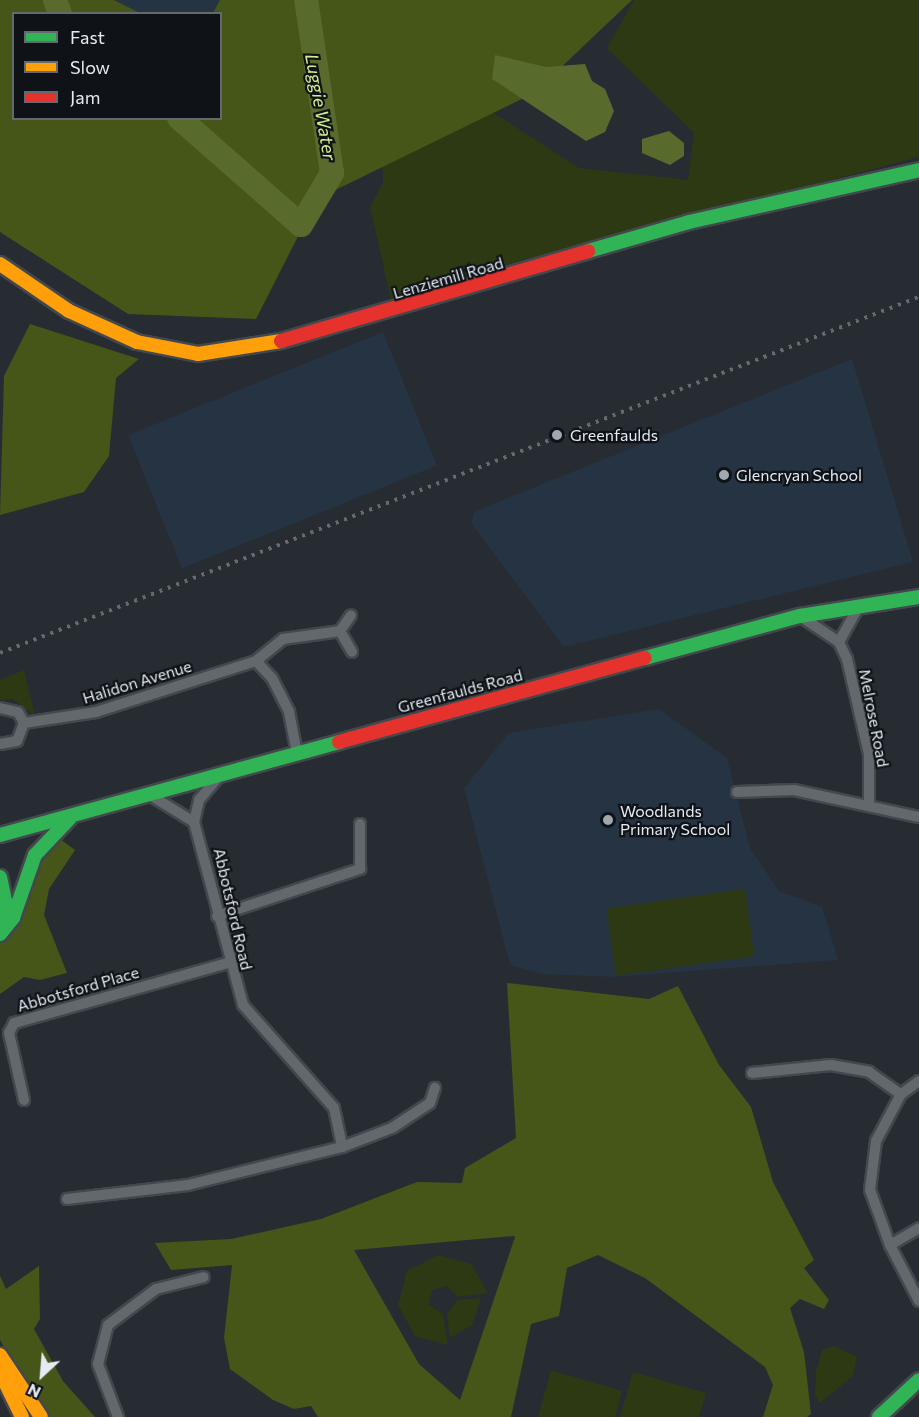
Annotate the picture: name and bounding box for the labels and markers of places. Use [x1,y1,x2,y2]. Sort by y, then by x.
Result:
place label: Greenfaulds [570,425,658,445]
marker: Greenfaulds [548,426,566,444]
place label: Glencryan School [736,465,862,485]
marker: Glencryan School [717,468,731,482]
place label: Woodlands Primary School [620,801,730,839]
marker: Woodlands Primary School [601,813,615,827]

